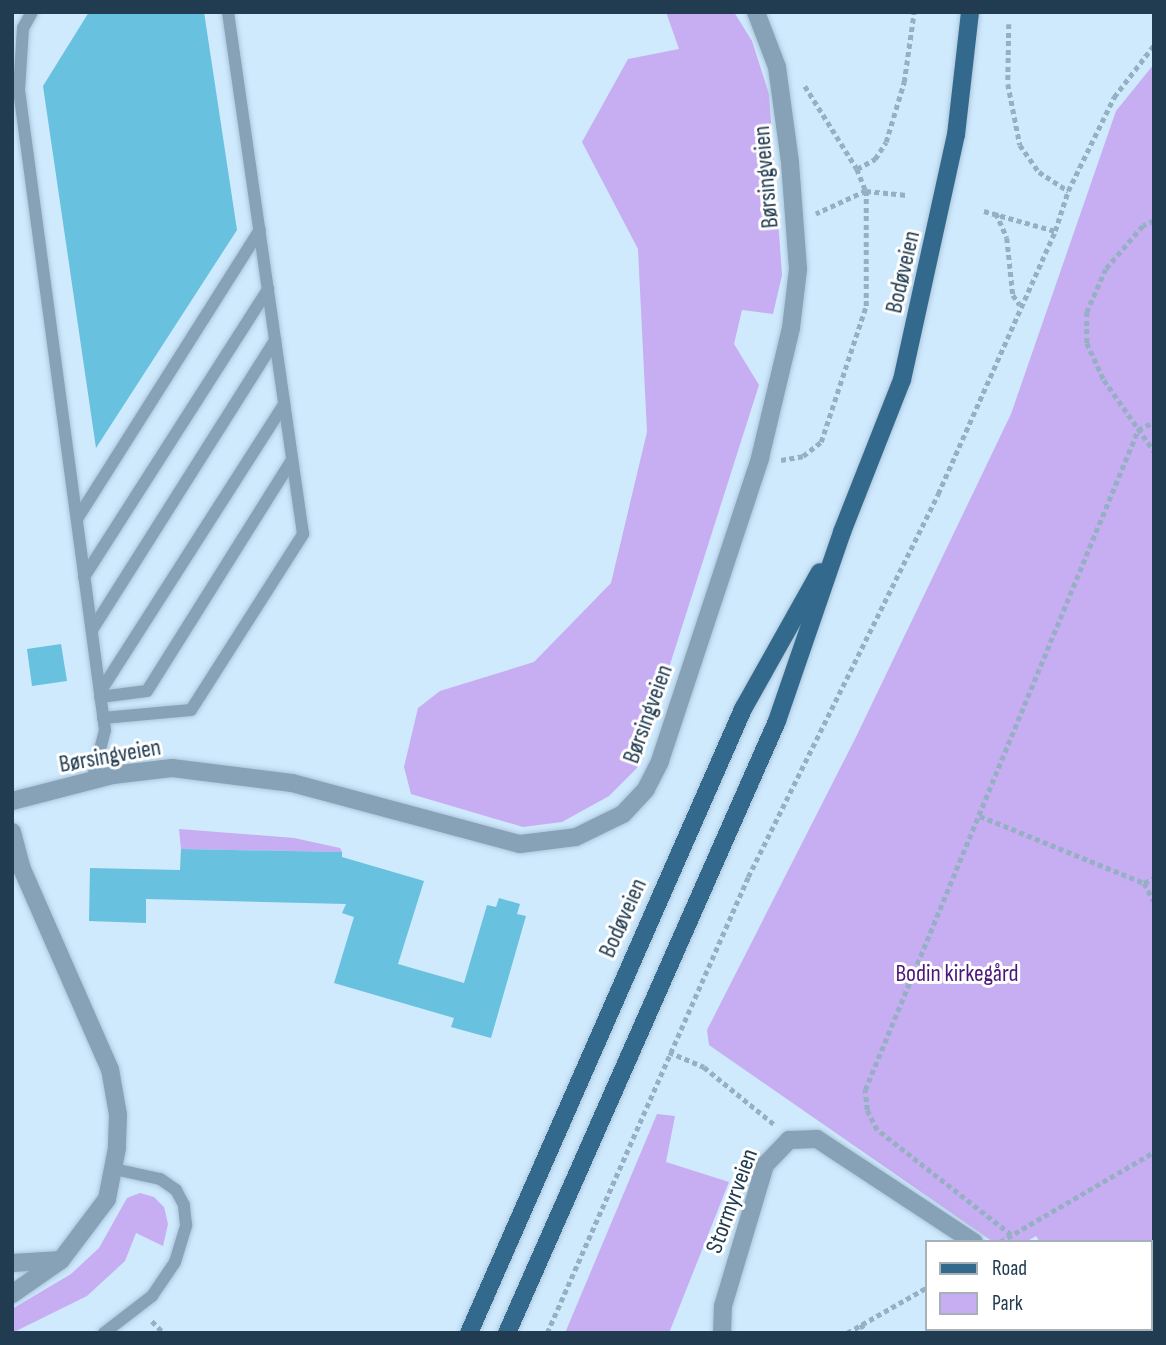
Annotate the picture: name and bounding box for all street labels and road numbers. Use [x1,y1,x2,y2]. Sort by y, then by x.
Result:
street label: Børsingveien [747,125,785,229]
street label: Bodøveien [880,228,926,316]
street label: Børsingveien [617,661,679,767]
street label: Børsingveien [57,733,163,779]
street label: Bodøveien [593,874,653,962]
street label: Stormyrveien [700,1145,764,1257]

